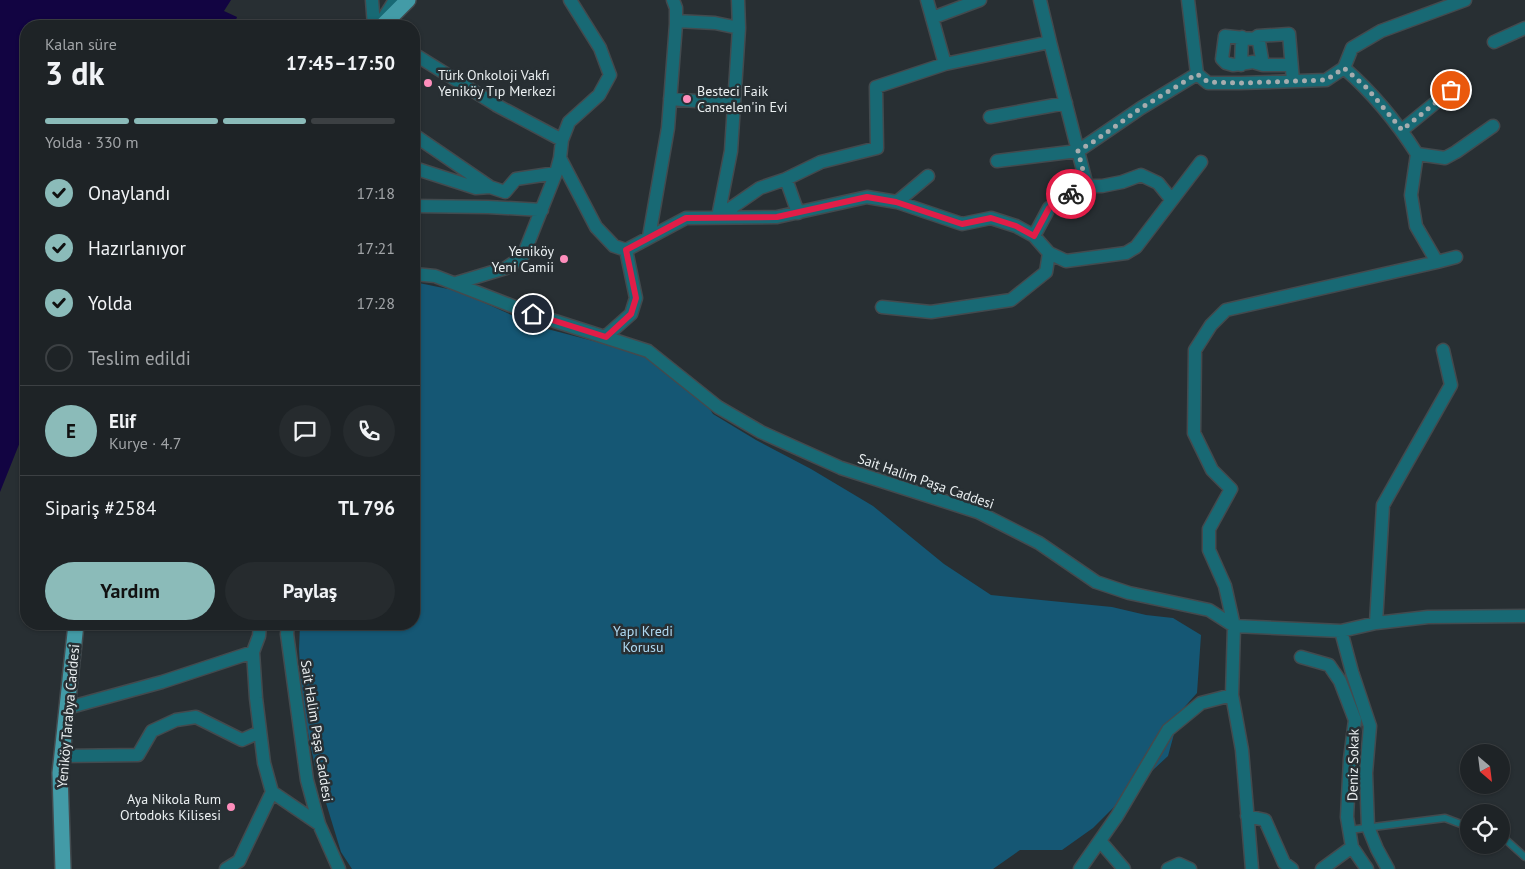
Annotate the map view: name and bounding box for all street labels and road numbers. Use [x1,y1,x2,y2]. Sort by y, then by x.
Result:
street label: Sait Halim Paşa Caddesi [855,449,997,513]
street label: Yeniköy Tarabya Caddesi [53,643,83,789]
street label: Sait Halim Paşa Caddesi [297,659,337,803]
street label: Deniz Sokak [1343,728,1363,801]

